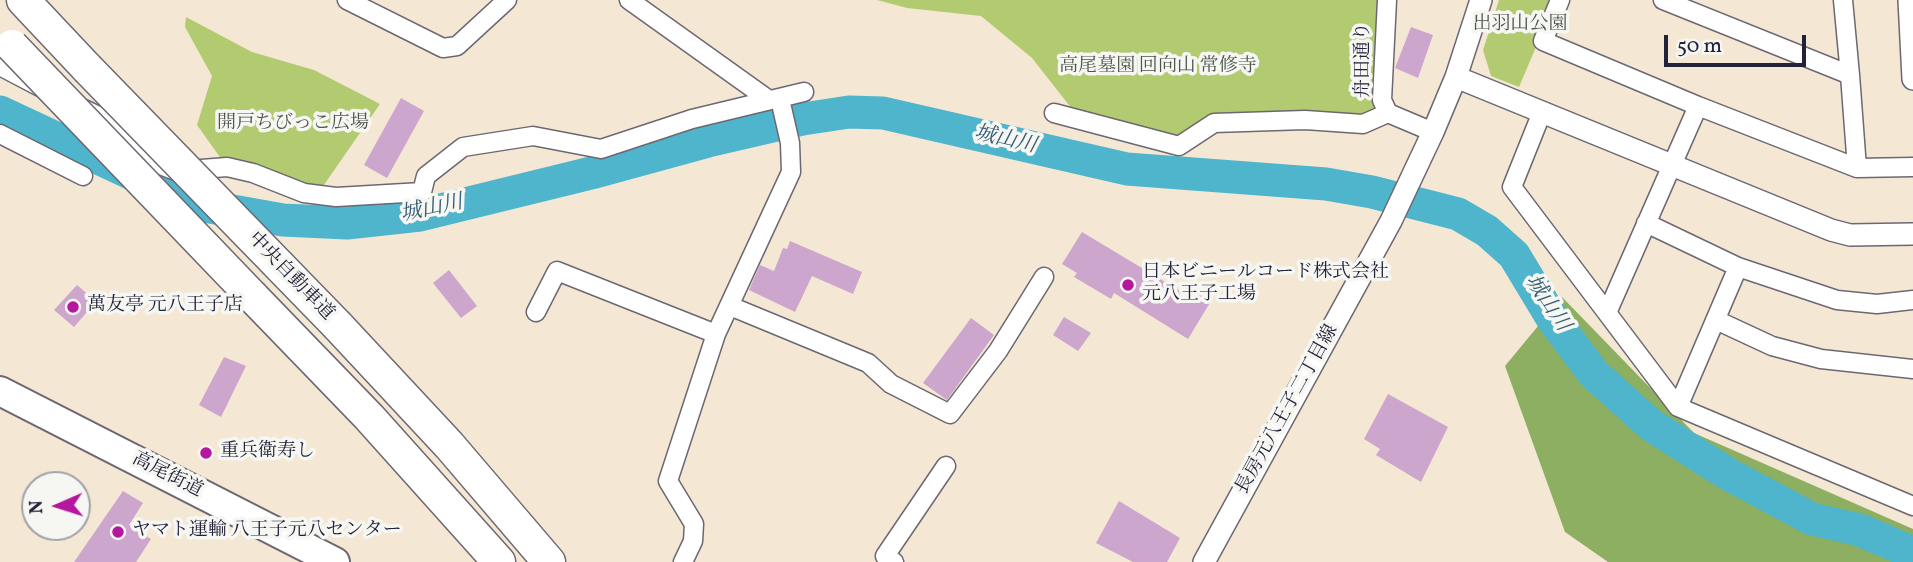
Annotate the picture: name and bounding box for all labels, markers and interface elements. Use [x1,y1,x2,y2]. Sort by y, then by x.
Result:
park label: 出羽山公園 [1473,15,1567,37]
scale bar [1668,21,1810,65]
street label: 舟田通り [1354,22,1376,98]
text: 50 m [1677,32,1722,61]
park label: 高尾墓園 回向山 常修寺 [1059,57,1257,79]
park label: 開戸ちびっこ広場 [217,114,369,136]
water label: 城山川 [971,122,1039,160]
water label: 城山川 [399,191,465,229]
street label: 中央自動車道 [242,228,338,326]
place label: 日本ビニールコード株式会社 元八王子工場 [1142,263,1389,307]
water label: 城山川 [1518,271,1574,337]
marker: 日本ビニールコード株式会社 元八王子工場 [1120,277,1136,293]
place label: 萬友亭 元八王子店 [87,296,243,318]
marker: 萬友亭 元八王子店 [65,299,81,315]
street label: 長房元八王子二丁目線 [1232,321,1344,499]
place label: 重兵衛寿し [220,442,315,464]
marker: 重兵衛寿し [198,445,214,461]
street label: 高尾街道 [128,449,206,503]
north arrow [21,471,91,541]
text: N [24,499,50,515]
place label: ヤマト運輸 八王子元八センター [132,521,402,543]
marker: ヤマト運輸 八王子元八センター [110,524,126,540]

